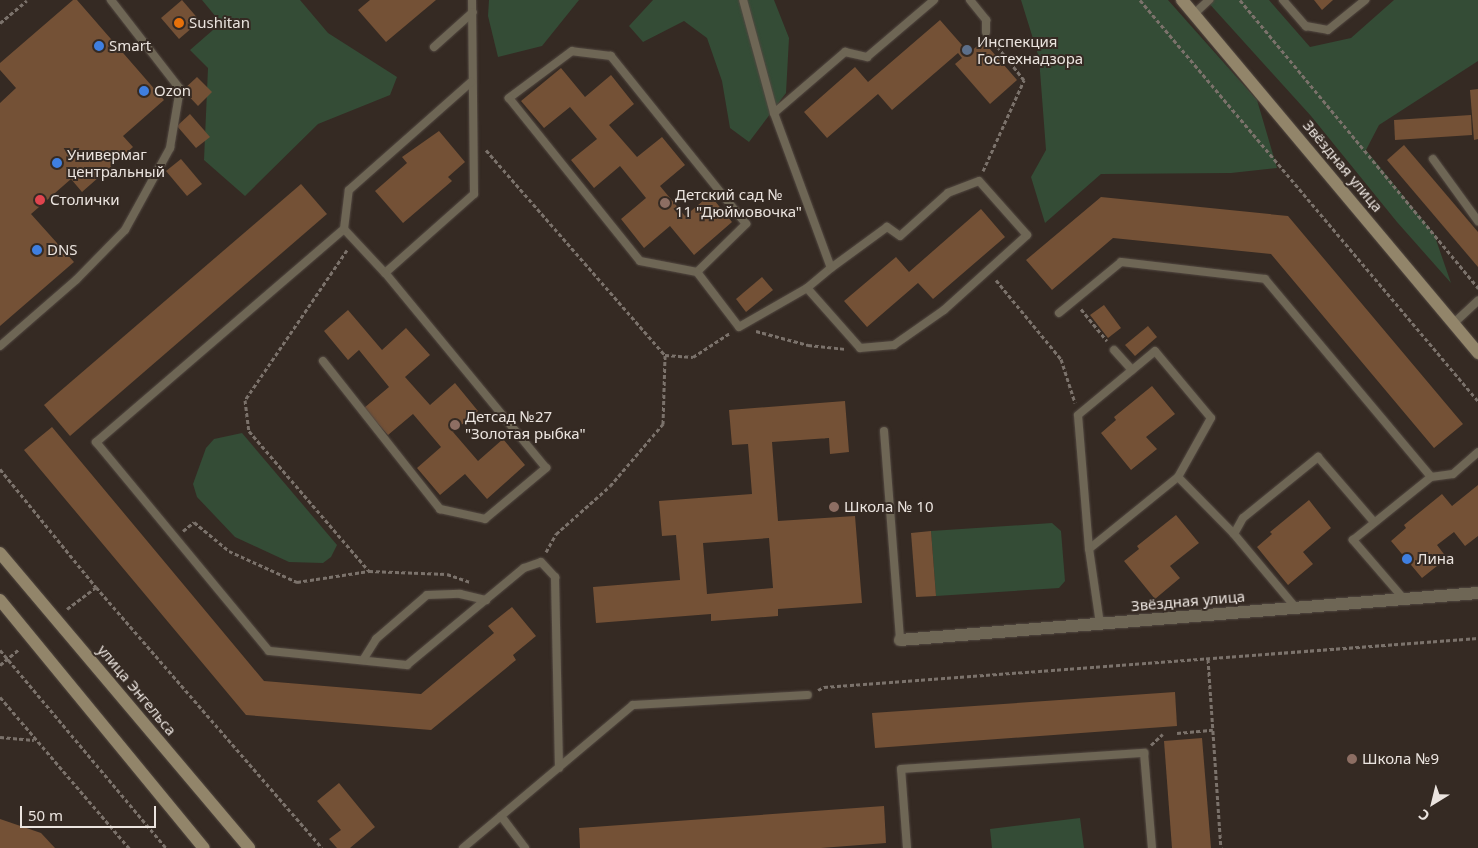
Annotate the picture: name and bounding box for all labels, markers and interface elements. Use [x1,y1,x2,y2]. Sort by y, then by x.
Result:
place label: Sushitan [189,14,250,32]
marker: Sushitan [173,17,185,29]
place label: Инспекция Гостехнадзора [977,32,1083,67]
place label: Smart [109,37,151,55]
marker: Smart [93,40,105,52]
marker: Инспекция Гостехнадзора [961,44,973,56]
place label: Ozon [154,82,191,100]
marker: Ozon [138,85,150,97]
street label: Звёздная улица [1299,116,1387,216]
place label: Универмаг центральный [67,145,165,180]
marker: Универмаг центральный [51,157,63,169]
place label: Детский сад № 11 "Дюймовочка" [675,185,802,220]
place label: Столички [50,191,120,209]
marker: Столички [34,194,46,206]
marker: Детский сад № 11 "Дюймовочка" [659,197,671,209]
place label: DNS [47,241,78,259]
marker: DNS [31,244,43,256]
place label: Детсад №27 "Золотая рыбка" [465,407,586,442]
marker: Детсад №27 "Золотая рыбка" [449,419,461,431]
place label: Школа № 10 [844,498,934,516]
marker: Школа № 10 [828,501,840,513]
place label: Лина [1417,550,1454,568]
marker: Лина [1401,553,1413,565]
street label: Звёздная улица [1130,587,1246,615]
street label: улица Энгельса [94,641,180,739]
place label: Школа №9 [1362,750,1439,768]
marker: Школа №9 [1346,753,1358,765]
north arrow [1408,778,1458,828]
scale bar [22,796,159,828]
text: 50 m [28,805,63,825]
text: С [1415,805,1433,826]

